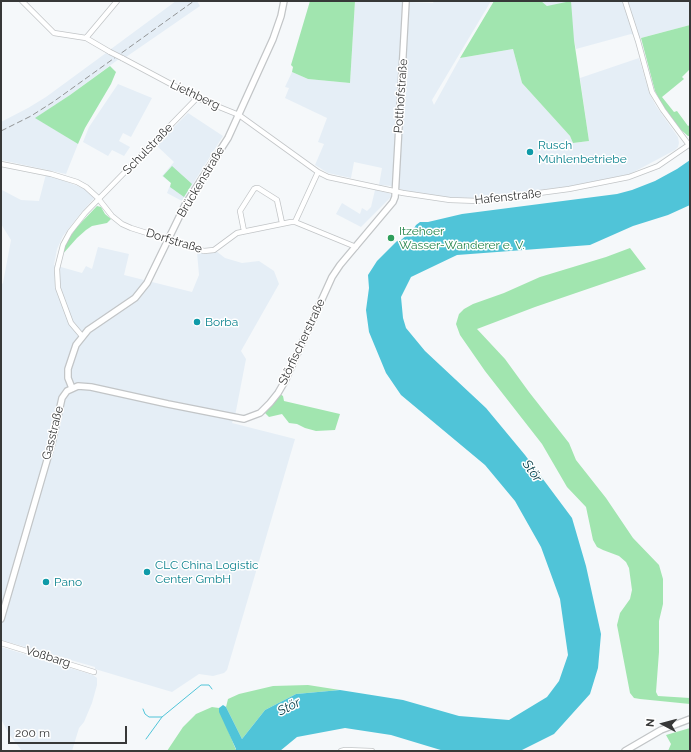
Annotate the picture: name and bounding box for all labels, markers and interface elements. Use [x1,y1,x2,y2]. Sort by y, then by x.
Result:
street label: Potthofstraße [391,58,411,134]
street label: Liethberg [168,77,222,113]
street label: Schulstraße [120,120,176,178]
place label: Rusch Mühlenbetriebe [538,138,627,166]
street label: Brückenstraße [174,144,228,220]
marker: Rusch Mühlenbetriebe [525,147,535,157]
street label: Hafenstraße [474,186,542,208]
place label: Itzehoer Wasser-Wanderer e. V. [399,224,525,252]
street label: Dorfstraße [144,226,204,256]
marker: Itzehoer Wasser-Wanderer e. V. [386,233,396,243]
street label: Störfischerstraße [276,297,328,387]
place label: Borba [205,315,238,329]
marker: Borba [192,317,202,327]
street label: Gasstraße [39,405,67,461]
water label: Stör [519,457,545,485]
place label: CLC China Logistic Center GmbH [155,558,259,586]
marker: CLC China Logistic Center GmbH [142,567,152,577]
place label: Pano [54,575,82,589]
marker: Pano [41,577,51,587]
street label: Voßbarg [24,643,72,671]
water label: Stör [275,695,303,719]
north arrow [643,704,683,744]
scale bar [10,718,129,744]
text: N [644,718,657,728]
text: 200 m [15,726,50,740]

